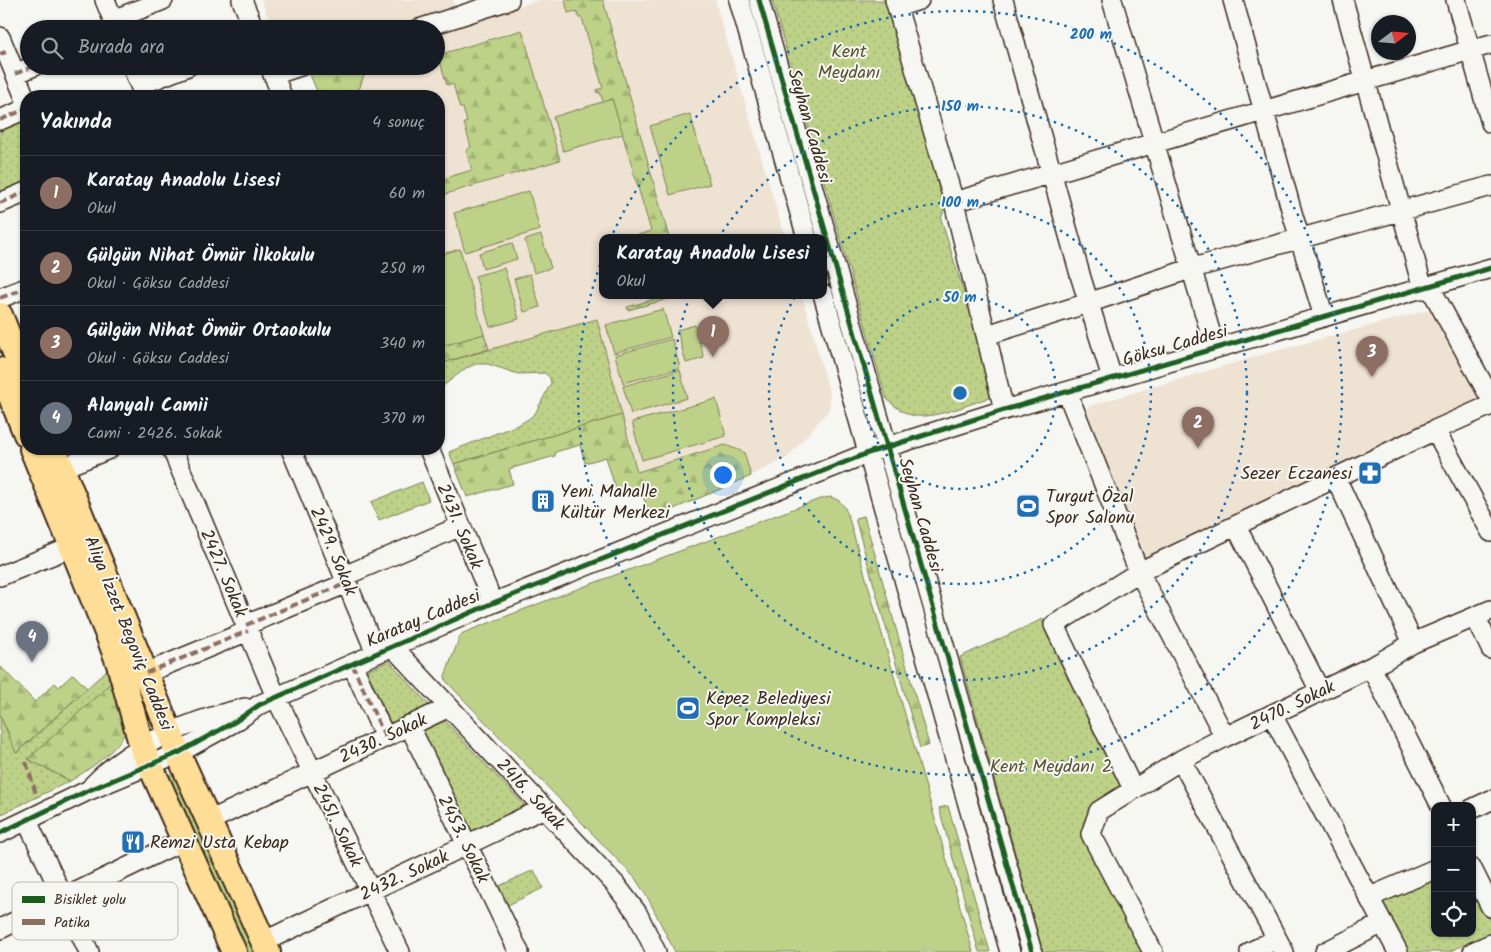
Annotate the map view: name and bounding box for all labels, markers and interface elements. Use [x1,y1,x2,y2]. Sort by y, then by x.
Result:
north arrow [1371,15,1416,60]
search box [20,20,445,75]
text: 200 m [1070,23,1112,47]
text: Burada ara [78,33,165,63]
icon: search [38,34,66,62]
park label: Kent Meydanı [818,38,880,88]
street label: Seyhan Caddesi [778,66,839,188]
text: 150 m [941,95,979,119]
text: Yakında [40,106,112,139]
text: 4 sonuç [372,110,425,135]
text: Karatay Anadolu Lisesi [87,166,280,196]
text: 1 [54,181,58,206]
text: 60 m [389,181,425,206]
text: 100 m [941,191,979,215]
text: Okul [87,196,116,221]
popup [599,234,827,299]
text: Karatay Anadolu Lisesi [616,239,810,269]
text: Gülgün Nihat Ömür İlkokulu [87,241,314,271]
text: 2 [51,256,61,281]
text: 250 m [380,256,425,281]
text: Okul [616,269,645,294]
text: Okul · Göksu Caddesi [87,271,229,296]
text: 50 m [942,286,977,310]
text: Gülgün Nihat Ömür Ortaokulu [87,316,331,346]
pin: 1 [697,316,729,357]
street label: Göksu Caddesi [1119,317,1232,375]
text: 3 [52,331,60,356]
text: 340 m [380,331,425,356]
pin: 3 [1356,336,1388,377]
text: Okul · Göksu Caddesi [87,346,229,371]
centre of rings [951,384,969,402]
text: Alanyalı Camii [87,391,208,421]
text: 4 [52,406,60,431]
text: 370 m [381,406,425,431]
pin: 2 [1182,407,1214,448]
text: Cami · 2426. Sokak [87,421,222,446]
street label: Seyhan Caddesi [889,455,950,577]
place label: Sezer Eczanesi [1241,460,1353,489]
pharmacy icon: Sezer Eczanesi [1357,460,1383,486]
your location [710,462,736,488]
place label: Yeni Mahalle Kültür Merkezi [560,478,670,528]
street label: 2431. Sokak [428,479,490,575]
place label: Turgut Özal Spor Salonu [1046,483,1135,533]
building icon: Yeni Mahalle Kültür Merkezi [530,488,556,514]
sports icon: Turgut Özal Spor Salonu [1015,493,1041,519]
street label: 2429. Sokak [301,503,365,601]
street label: 2427. Sokak [191,525,254,623]
street label: Aliya İzzet Begoviç Caddesi [75,532,180,736]
street label: Karatay Caddesi [362,582,486,657]
pin: 4 [16,621,48,662]
street label: 2470. Sokak [1245,673,1341,740]
place label: Kepez Belediyesi Spor Kompleksi [706,685,831,735]
sports icon: Kepez Belediyesi Spor Kompleksi [675,695,701,721]
street label: 2430. Sokak [335,706,433,772]
street label: 2416. Sokak [488,752,572,838]
park label: Kent Meydanı 2 [990,753,1112,782]
street label: 2451. Sokak [304,779,370,873]
street label: 2453. Sokak [429,791,497,889]
map controls [1431,802,1476,937]
button: + [1431,802,1476,847]
restaurant icon: Remzi Usta Kebap [120,829,146,855]
place label: Remzi Usta Kebap [150,829,289,858]
street label: 2432. Sokak [355,843,455,910]
button: − [1431,847,1476,892]
legend [12,882,178,940]
text: Bisiklet yolu [54,889,126,911]
button: locate [1431,892,1476,937]
text: Patika [54,912,90,934]

